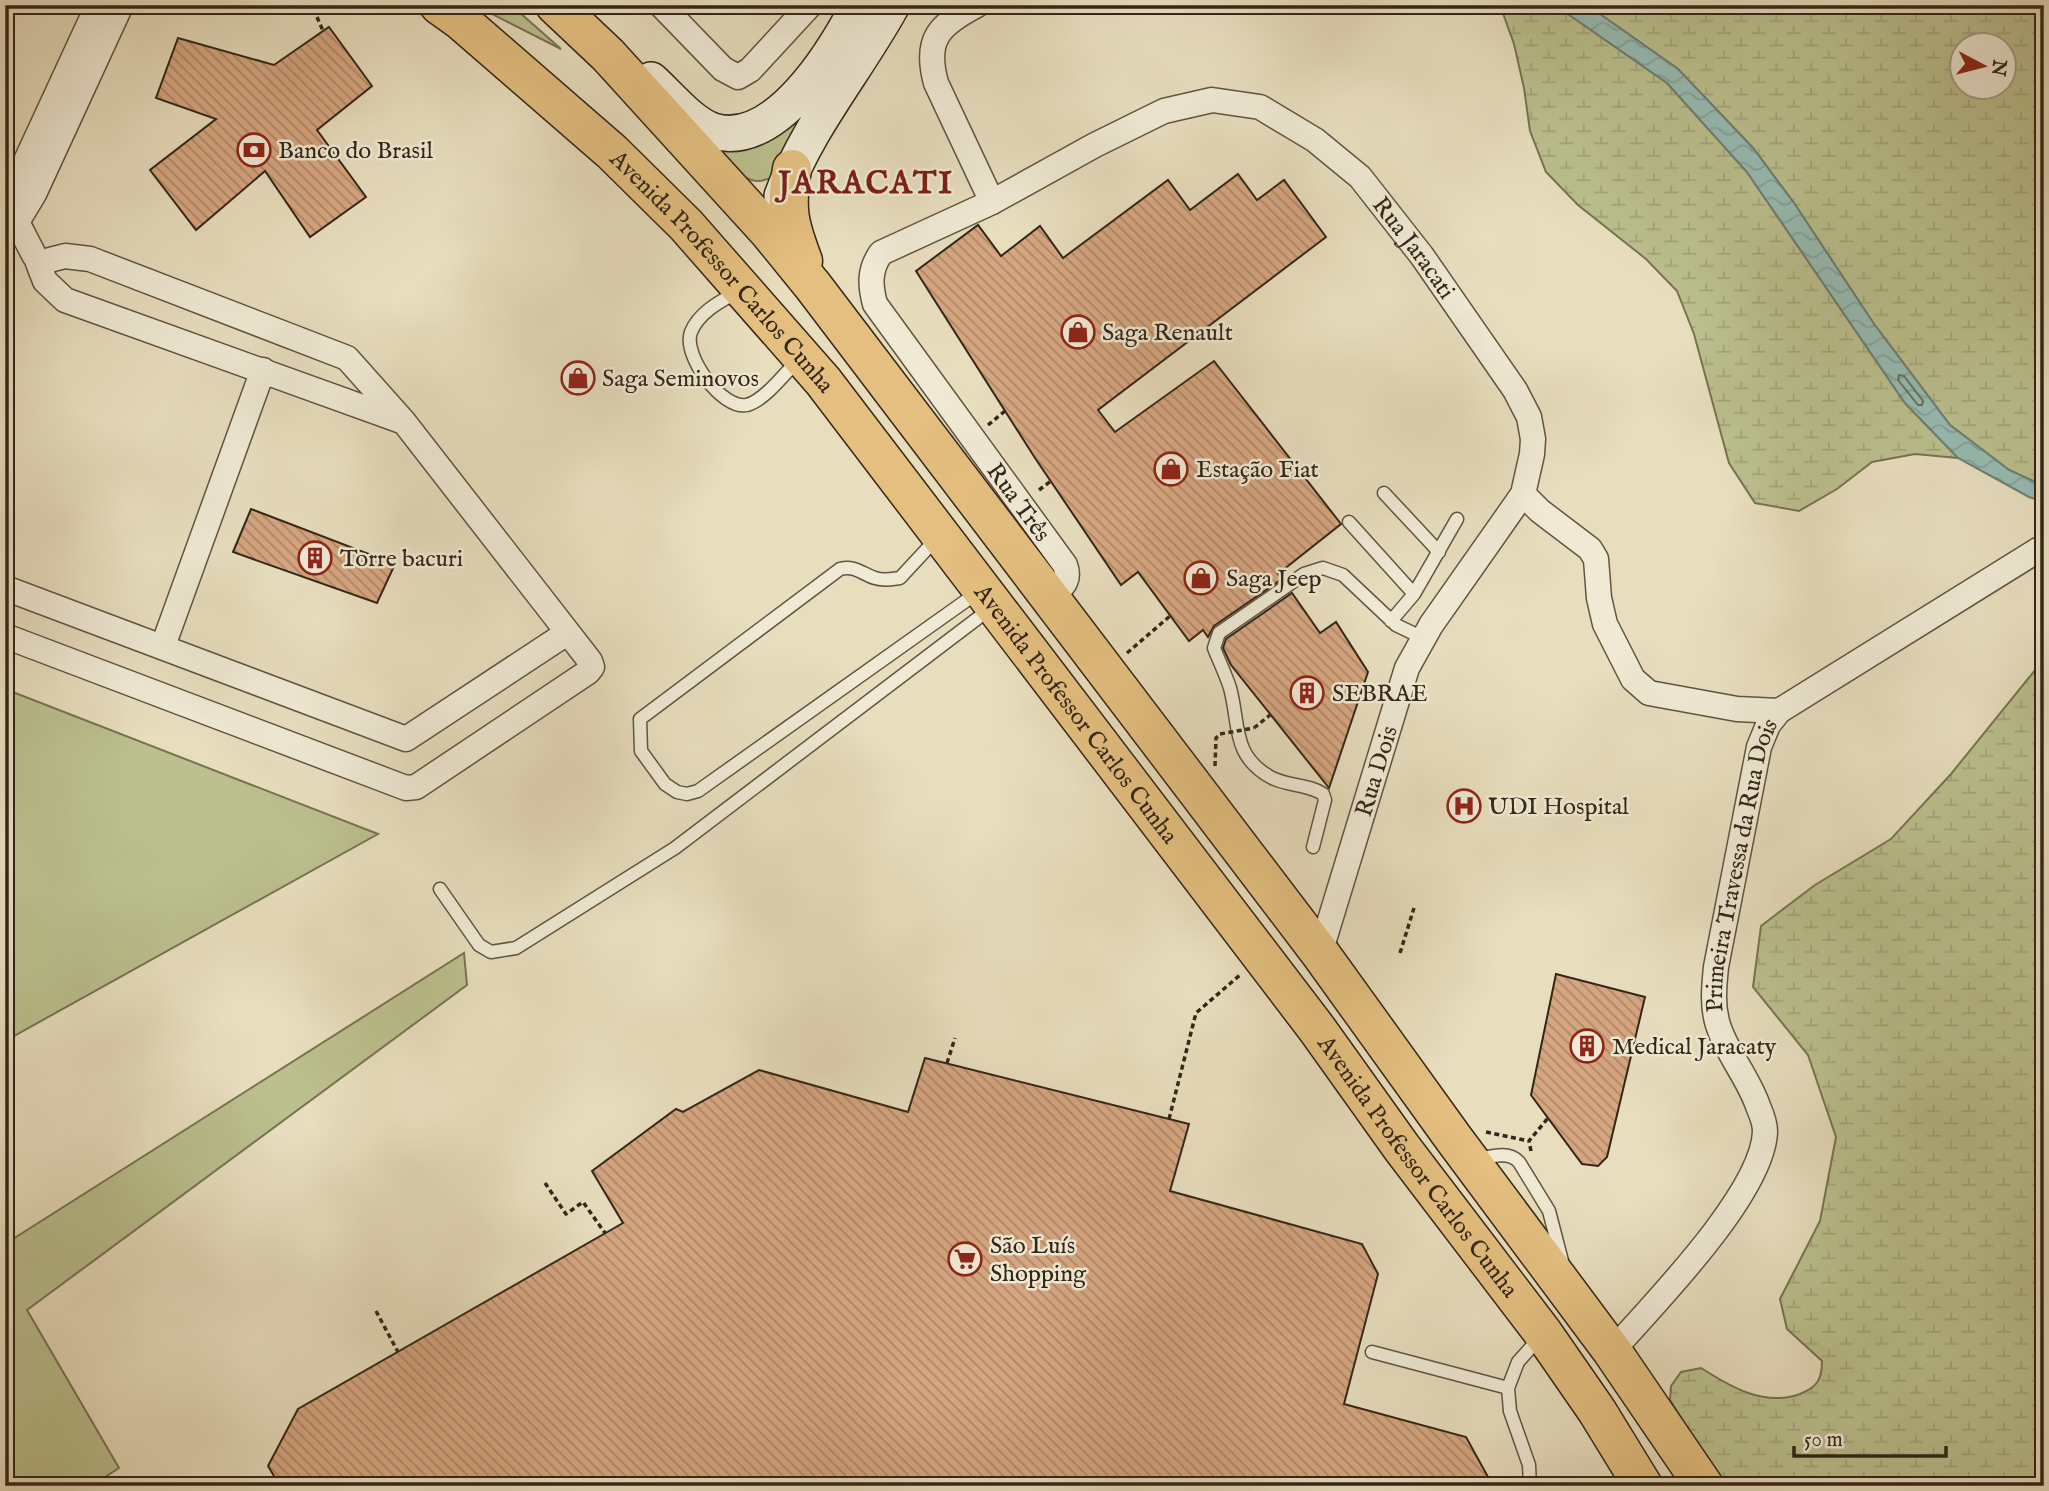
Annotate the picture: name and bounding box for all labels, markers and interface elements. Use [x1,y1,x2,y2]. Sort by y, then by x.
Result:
north arrow [1948,32,2018,102]
text: N [1985,57,2011,78]
bank icon: Banco do Brasil [235,131,273,169]
place label: Banco do Brasil [278,136,433,167]
street label: Avenida Professor Carlos Cunha [602,144,841,400]
district label: JARACATI [774,164,954,205]
street label: Rua Jaracati [1364,191,1461,306]
shop icon: Saga Renault [1059,313,1097,351]
place label: Saga Renault [1102,318,1233,349]
shop icon: Saga Seminovos [559,359,597,397]
place label: Saga Seminovos [602,364,759,395]
shop icon: Estação Fiat [1152,450,1190,488]
place label: Estação Fiat [1196,455,1319,486]
street label: Rua Três [979,457,1057,548]
building icon: Torre bacuri [296,539,334,577]
place label: Torre bacuri [340,544,463,575]
shop icon: Saga Jeep [1182,559,1220,597]
place label: Saga Jeep [1226,564,1322,595]
street label: Avenida Professor Carlos Cunha [966,578,1185,851]
building icon: SEBRAE [1288,674,1326,712]
place label: SEBRAE [1332,679,1428,710]
street label: Primeira Travessa da Rua Dois [1700,711,1785,1013]
street label: Rua Dois [1349,722,1406,821]
hospital icon: UDI Hospital [1445,787,1483,825]
place label: UDI Hospital [1488,792,1629,823]
building icon: Medical Jaracaty [1568,1027,1606,1065]
street label: Avenida Professor Carlos Cunha [1309,1029,1525,1305]
place label: Medical Jaracaty [1612,1032,1777,1063]
place label: São Luís Shopping [990,1231,1087,1290]
supermarket icon: São Luís Shopping [946,1240,984,1278]
scale bar [1794,1414,1946,1458]
text: 50 m [1804,1427,1843,1454]

